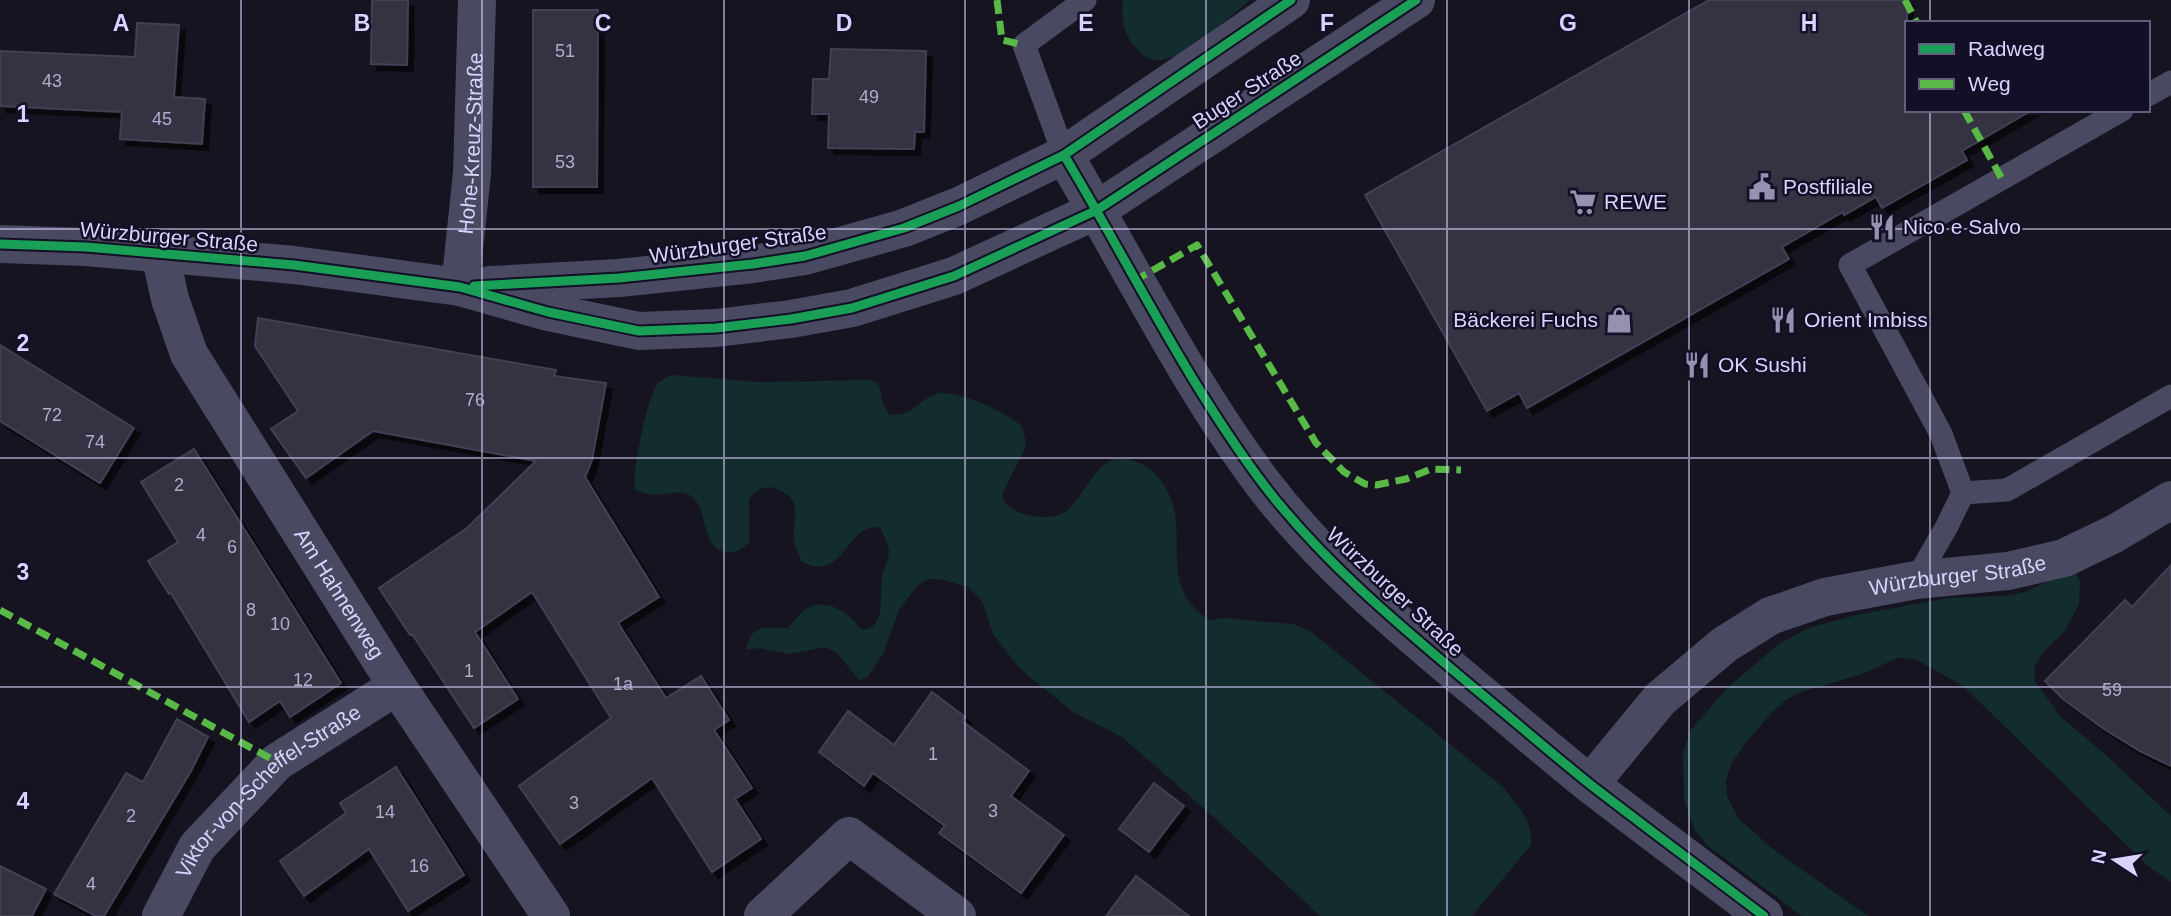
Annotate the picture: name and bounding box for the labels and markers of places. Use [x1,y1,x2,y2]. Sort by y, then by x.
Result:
public building icon: Postfiliale [1747,172,1777,202]
place label: Postfiliale [1783,175,1873,198]
supermarket icon: REWE [1568,187,1598,217]
place label: REWE [1604,190,1667,213]
restaurant icon: Nico e Salvo [1867,212,1897,242]
place label: Nico e Salvo [1903,215,2021,238]
shop icon: Bäckerei Fuchs [1604,305,1634,335]
restaurant icon: Orient Imbiss [1768,305,1798,335]
place label: Bäckerei Fuchs [1453,308,1598,331]
place label: Orient Imbiss [1804,308,1928,331]
restaurant icon: OK Sushi [1682,350,1712,380]
place label: OK Sushi [1718,353,1807,376]

